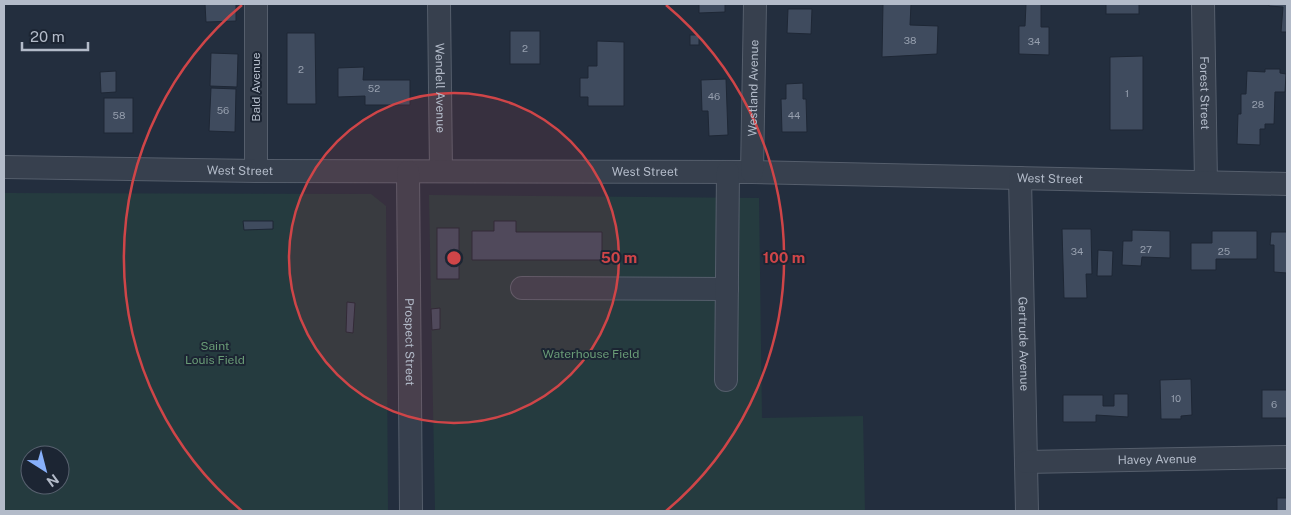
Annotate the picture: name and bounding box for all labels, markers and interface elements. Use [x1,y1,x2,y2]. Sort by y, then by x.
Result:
scale bar [22,20,89,52]
text: 20 m [30,28,65,45]
house number: 38 [904,34,916,46]
house number: 34 [1028,35,1040,47]
street label: Westland Avenue [746,39,761,137]
house number: 2 [522,42,528,54]
street label: Wendell Avenue [432,43,448,133]
street label: Bald Avenue [249,52,263,122]
street label: Forest Street [1197,56,1212,130]
house number: 2 [298,63,304,75]
house number: 52 [368,82,380,94]
house number: 1 [1125,87,1129,99]
house number: 46 [708,90,720,102]
house number: 28 [1252,98,1264,110]
house number: 56 [217,104,229,116]
house number: 58 [113,109,125,121]
house number: 44 [788,109,800,121]
street label: West Street [207,163,273,178]
street label: West Street [612,165,678,179]
street label: West Street [1017,171,1084,186]
house number: 27 [1140,243,1152,255]
house number: 34 [1071,245,1083,257]
house number: 25 [1218,245,1230,257]
centre of rings [445,249,463,267]
text: 50 m [601,249,637,266]
text: 100 m [763,249,805,266]
street label: Gertrude Avenue [1015,297,1031,392]
street label: Prospect Street [402,298,417,386]
park label: Saint Louis Field [185,339,245,367]
park label: Waterhouse Field [542,347,640,361]
house number: 10 [1171,392,1181,404]
house number: 6 [1271,398,1277,410]
north arrow [20,445,70,495]
street label: Havey Avenue [1117,452,1197,467]
text: N [44,471,62,490]

